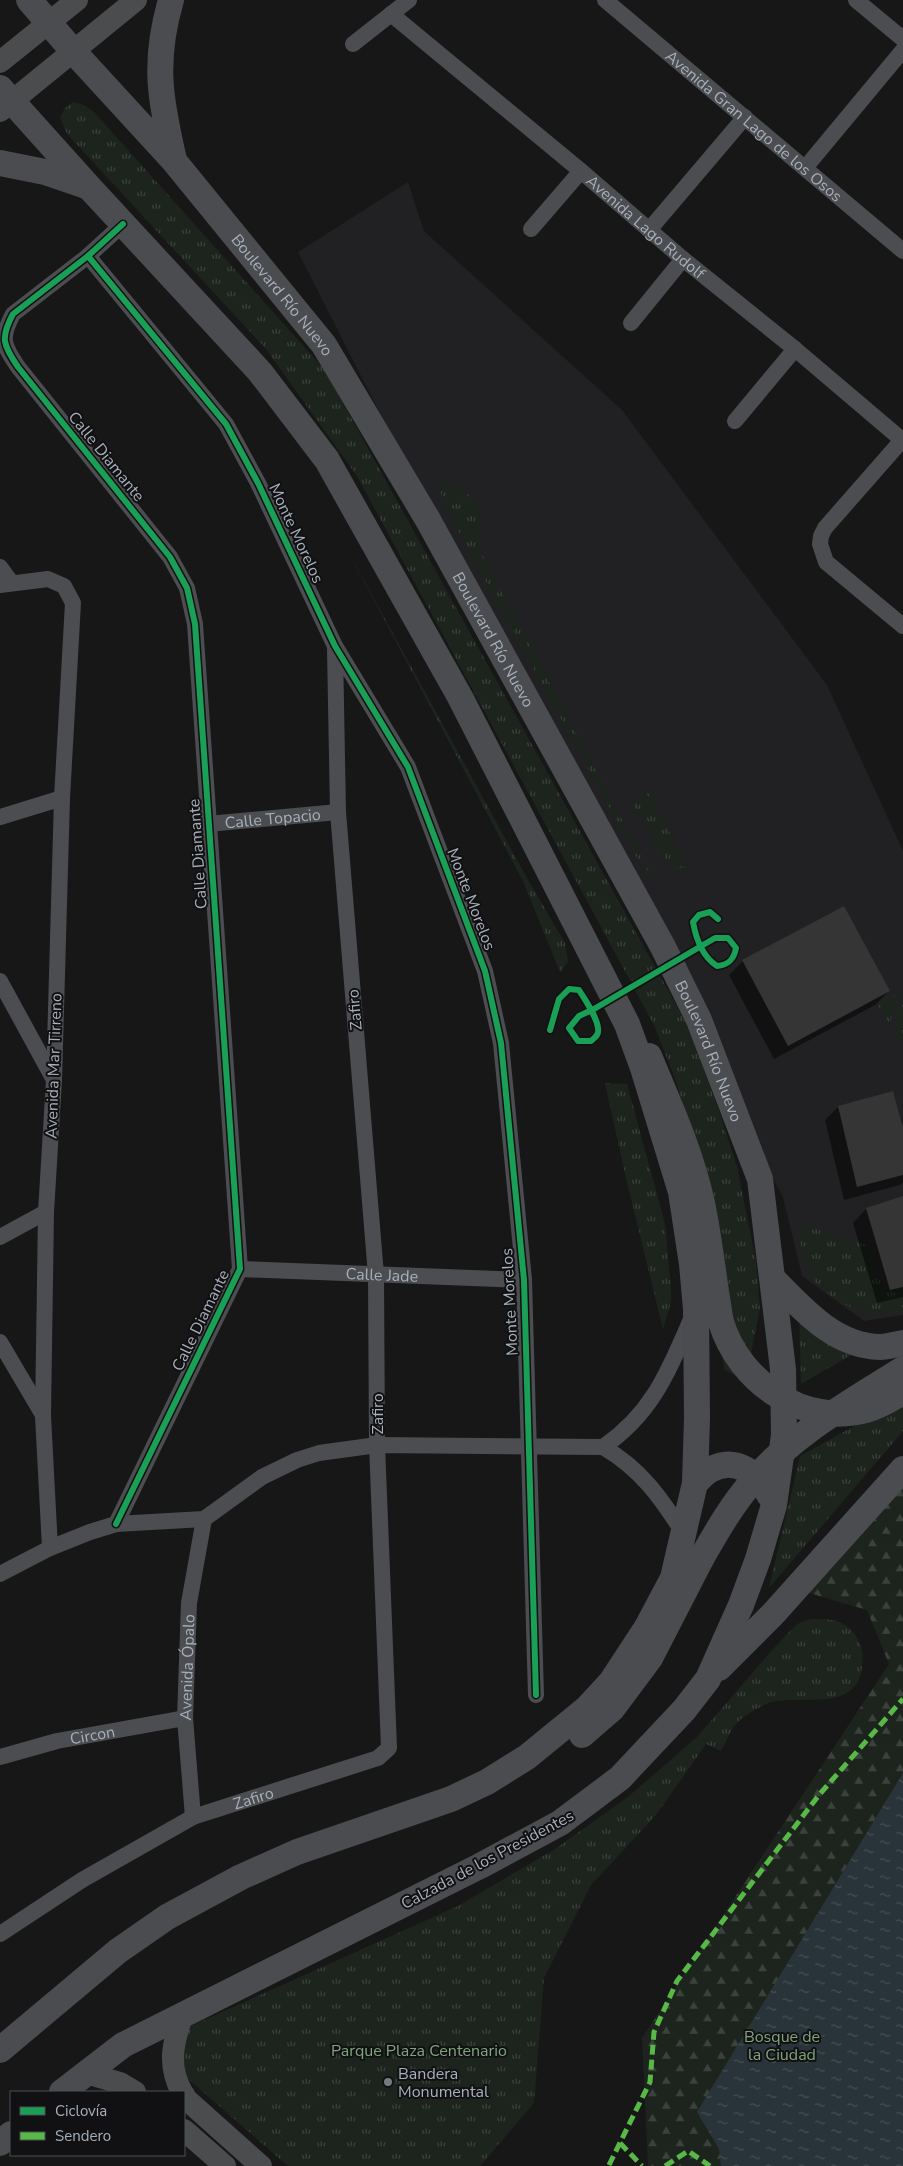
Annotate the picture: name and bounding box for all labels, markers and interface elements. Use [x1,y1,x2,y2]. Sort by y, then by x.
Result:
street label: Avenida Gran Lago de los Osos [660,45,847,207]
street label: Avenida Lago Rudolf [581,170,710,285]
street label: Boulevard Río Nuevo [226,230,338,360]
street label: Calle Diamante [63,407,150,506]
street label: Monte Morelos [263,480,329,587]
street label: Boulevard Río Nuevo [447,568,539,712]
street label: Calle Diamante [183,798,213,910]
street label: Calle Topacio [224,804,322,834]
street label: Monte Morelos [441,845,501,954]
street label: Boulevard Río Nuevo [669,977,747,1125]
street label: Zafiro [342,988,368,1031]
street label: Avenida Mar Tirreno [40,993,68,1139]
street label: Monte Morelos [496,1248,524,1356]
street label: Calle Jade [345,1263,419,1288]
street label: Calle Diamante [167,1266,235,1375]
street label: Zafiro [367,1393,389,1435]
street label: Avenida Ópalo [175,1614,201,1721]
street label: Circon [68,1721,117,1750]
street label: Zafiro [231,1782,277,1816]
street label: Calzada de los Presidentes [397,1805,578,1915]
park label: Bosque de la Ciudad [744,2026,820,2066]
park label: Parque Plaza Centenario [331,2040,507,2062]
place label: Bandera Monumental [398,2063,489,2103]
marker: Bandera Monumental [382,2076,394,2088]
legend [10,2091,185,2156]
text: Ciclovía [55,2101,107,2121]
text: Sendero [55,2126,111,2146]

